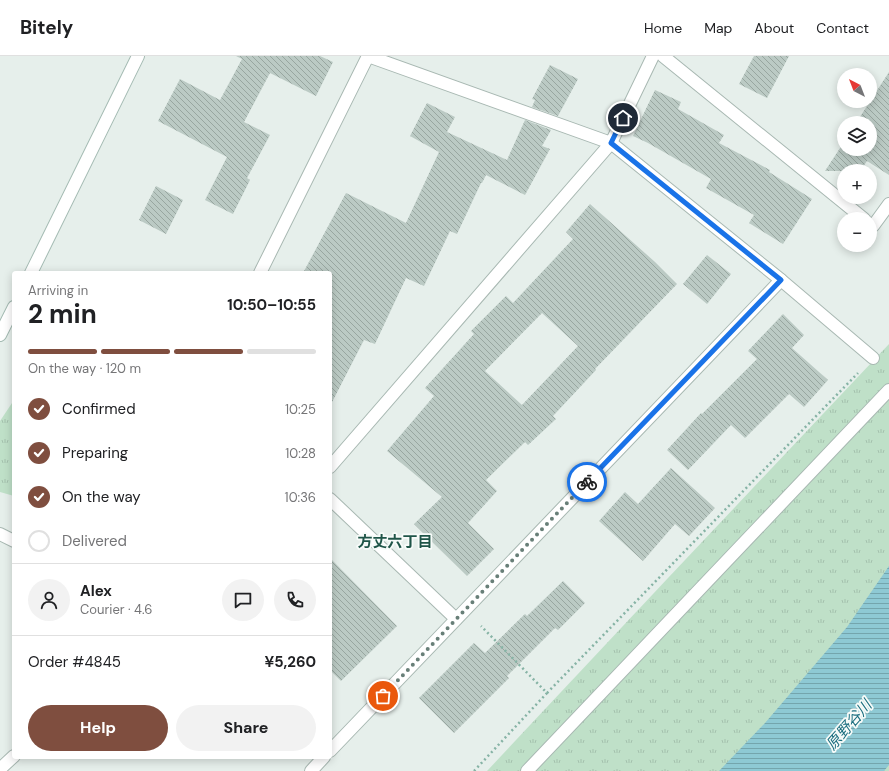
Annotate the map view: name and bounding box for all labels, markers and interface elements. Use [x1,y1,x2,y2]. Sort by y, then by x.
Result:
text: Bitely [20,15,73,40]
text: Home [644,19,682,37]
text: Map [704,19,732,37]
text: About [754,19,794,37]
text: Contact [816,19,869,37]
north arrow [837,68,877,108]
map controls [837,68,877,252]
pin [606,101,640,135]
icon: home [612,107,634,129]
button: layers [837,116,877,156]
button: + [837,164,877,204]
button: − [837,212,877,252]
text: Arriving in [28,282,88,299]
text: 10:50–10:55 [227,295,316,315]
text: 2 min [28,297,97,331]
text: On the way · 120 m [28,360,141,377]
icon: check [28,398,50,420]
text: Confirmed [62,399,136,419]
text: 10:25 [285,401,316,418]
icon: check [28,442,50,464]
text: Preparing [62,443,128,463]
text: 10:28 [285,445,316,462]
courier [567,462,607,502]
icon: bike [576,471,598,493]
icon: check [28,486,50,508]
text: On the way [62,487,141,507]
text: 10:36 [285,489,316,506]
text: Delivered [62,531,127,551]
district label: 方丈六丁目 [357,532,433,552]
button: person [28,579,70,621]
button: chat [222,579,264,621]
button: phone [274,579,316,621]
text: Alex [80,581,112,601]
text: Courier · 4.6 [80,601,152,618]
text: Order #4845 [28,652,121,672]
text: ¥5,260 [265,652,316,672]
pin [366,679,400,713]
icon: bag [372,685,394,707]
water label: 原野谷川 [822,694,878,754]
button: Help [28,705,168,751]
button: Share [176,705,316,751]

